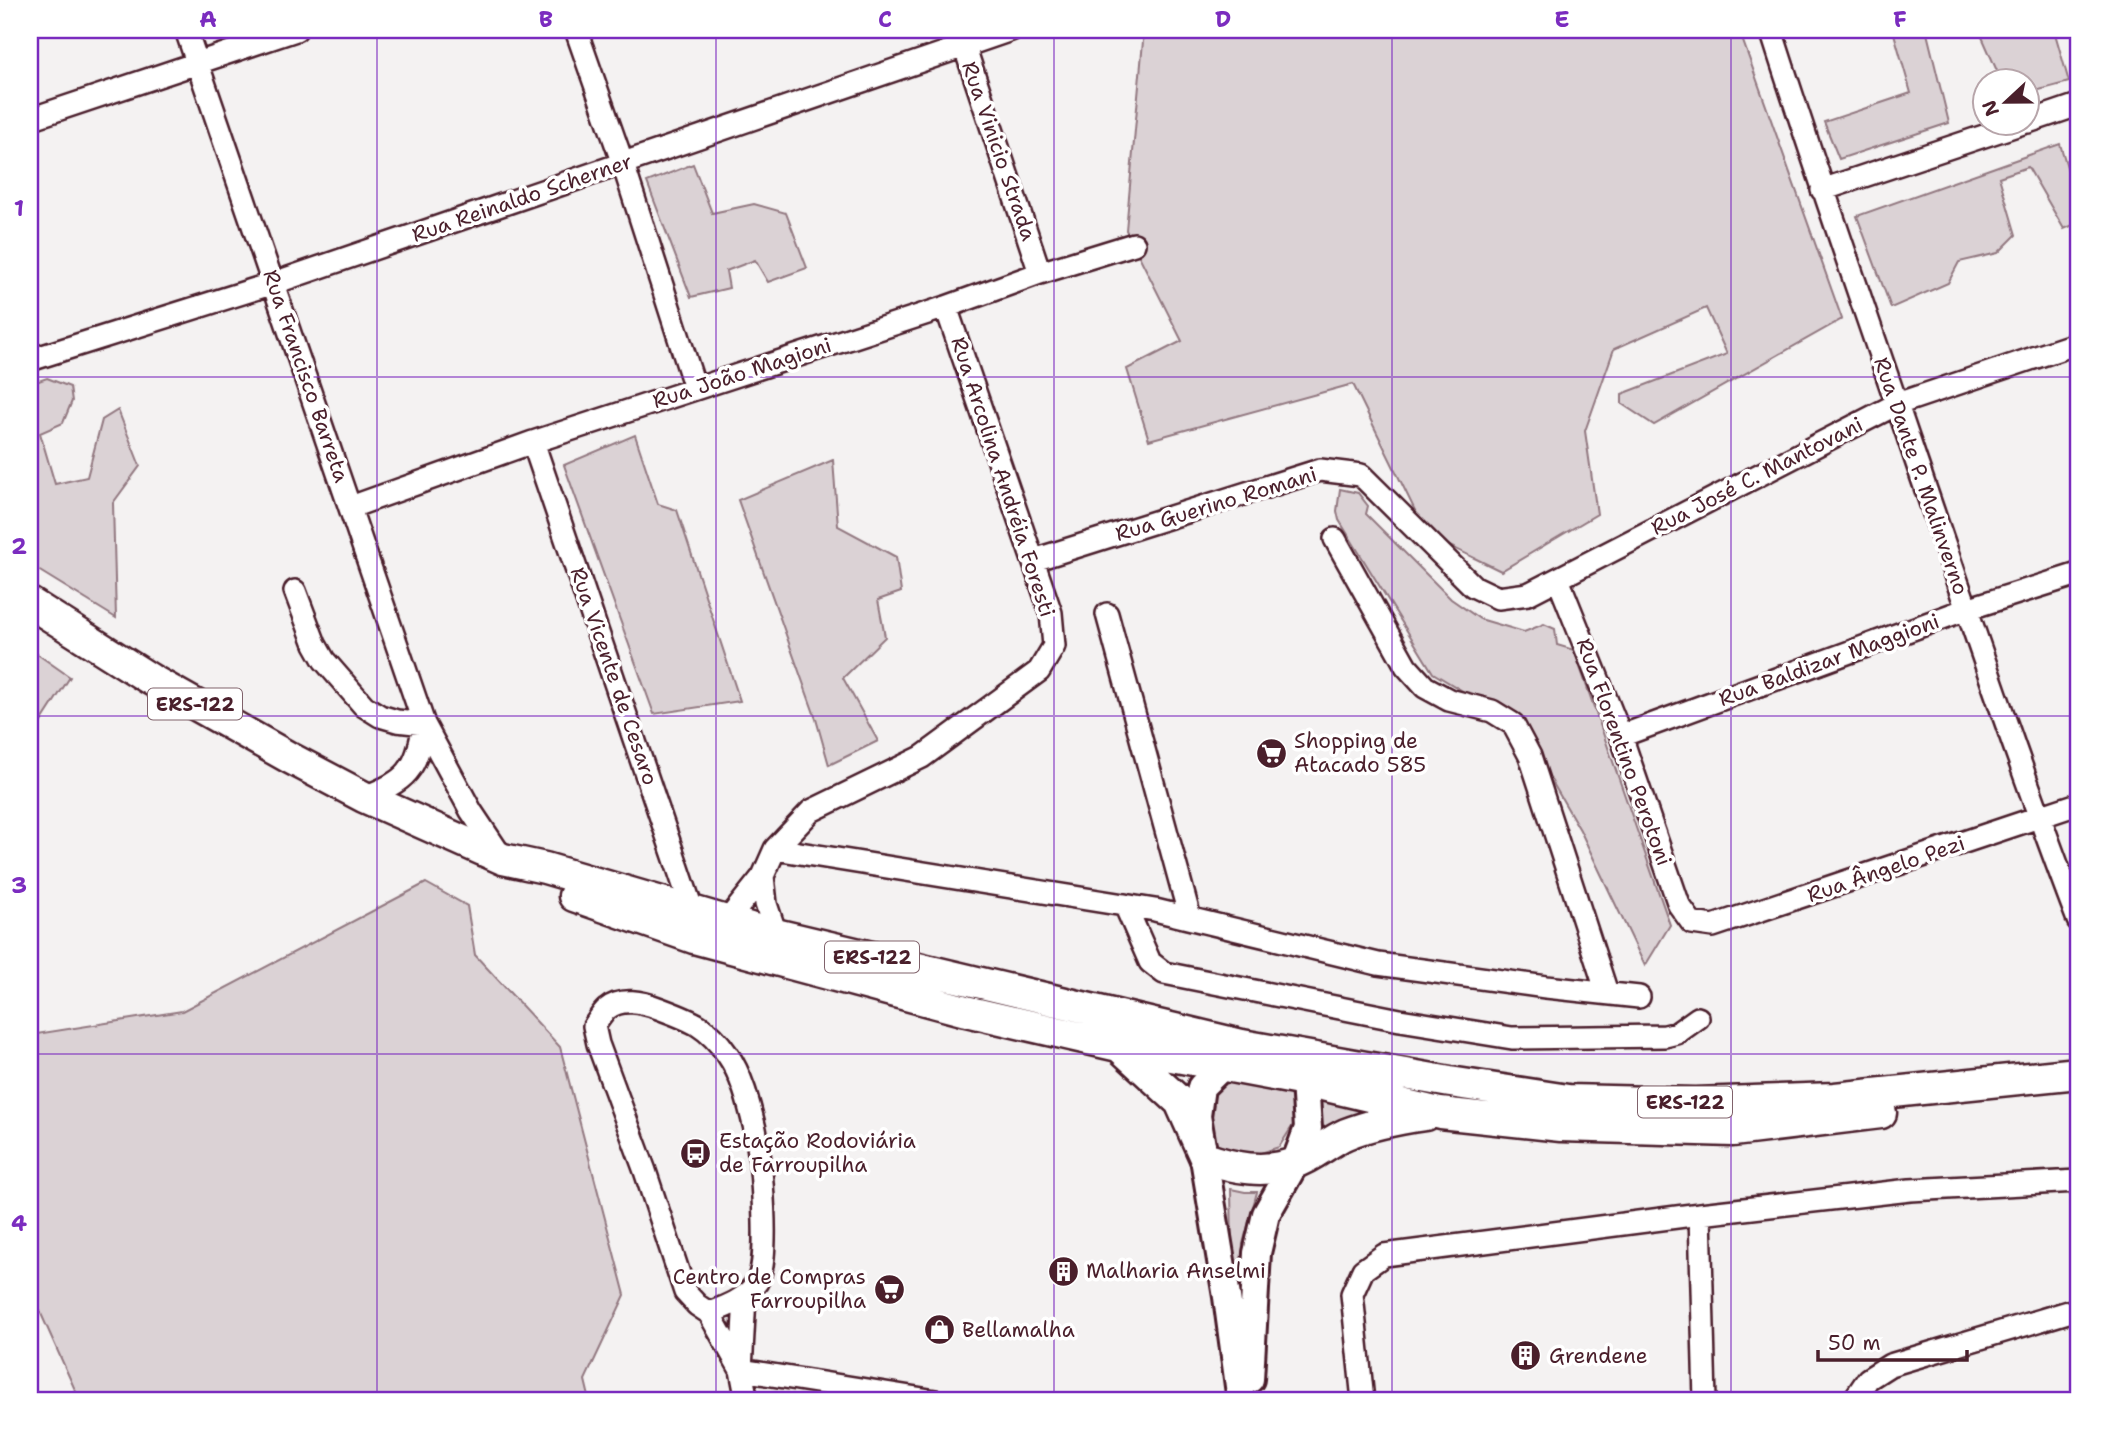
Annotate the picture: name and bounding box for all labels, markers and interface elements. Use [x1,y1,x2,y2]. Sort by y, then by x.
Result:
text: A [199,4,217,34]
text: B [539,4,553,34]
text: C [878,4,892,34]
text: D [1215,4,1231,34]
text: E [1554,4,1570,34]
text: F [1893,4,1907,34]
street label: Rua Vinicio Strada [955,58,1043,244]
north arrow [1972,66,2042,136]
text: N [1976,97,2005,120]
street label: Rua Reinaldo Scherner [408,147,636,249]
text: 1 [14,193,24,223]
street label: Rua Francisco Barreta [256,266,356,486]
street label: Rua João Magioni [649,331,835,415]
street label: Rua Arcolina Andréia Foresti [944,333,1062,621]
street label: Rua Dante P. Malinverno [1867,353,1975,599]
street label: Rua José C. Mantovani [1646,410,1868,542]
street label: Rua Guerino Romani [1112,460,1320,548]
text: 2 [11,531,27,561]
street label: Rua Vicente de Cesaro [564,563,664,789]
street label: Rua Baldizar Maggioni [1715,607,1943,713]
street label: Rua Florentino Perotoni [1570,634,1678,870]
road number: ERS-122 [148,688,242,720]
place label: Shopping de Atacado 585 [1294,727,1426,779]
supermarket icon: Shopping de Atacado 585 [1254,736,1288,770]
street label: Rua Ângelo Pezi [1803,828,1969,909]
text: 3 [11,870,27,900]
road number: ERS-122 [825,942,919,973]
road number: ERS-122 [1638,1086,1732,1118]
place label: Estação Rodoviária de Farroupilha [719,1127,916,1179]
bus stop icon: Estação Rodoviária de Farroupilha [679,1136,713,1170]
text: 4 [11,1208,27,1238]
building icon: Malharia Anselmi [1046,1254,1080,1288]
place label: Malharia Anselmi [1086,1257,1266,1285]
place label: Centro de Compras Farroupilha [673,1263,866,1315]
supermarket icon: Centro de Compras Farroupilha [872,1272,906,1306]
shop icon: Bellamalha [922,1313,956,1347]
place label: Bellamalha [962,1316,1075,1344]
scale bar [1818,1319,1966,1363]
text: 50 m [1828,1329,1881,1357]
building icon: Grendene [1509,1339,1543,1373]
place label: Grendene [1549,1342,1648,1370]

